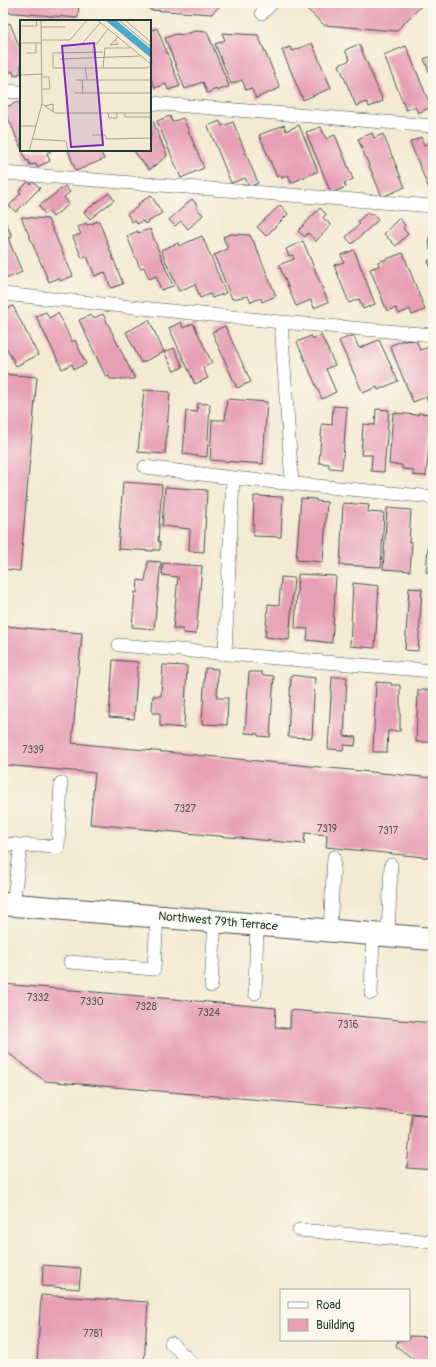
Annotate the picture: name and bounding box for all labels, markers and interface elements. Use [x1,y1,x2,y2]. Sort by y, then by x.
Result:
inset map [20,20,151,151]
house number: 7339 [22,744,44,756]
house number: 7327 [174,803,197,815]
house number: 7319 [317,823,337,835]
house number: 7317 [378,825,399,837]
street label: Northwest 79th Terrace [158,909,278,934]
house number: 7332 [27,992,49,1004]
house number: 7330 [80,996,104,1008]
house number: 7328 [135,1001,157,1013]
house number: 7324 [198,1007,220,1019]
house number: 7316 [338,1019,358,1031]
legend [280,1289,410,1341]
text: Road [316,1298,341,1313]
text: Building [316,1318,355,1333]
house number: 7781 [83,1328,103,1340]

